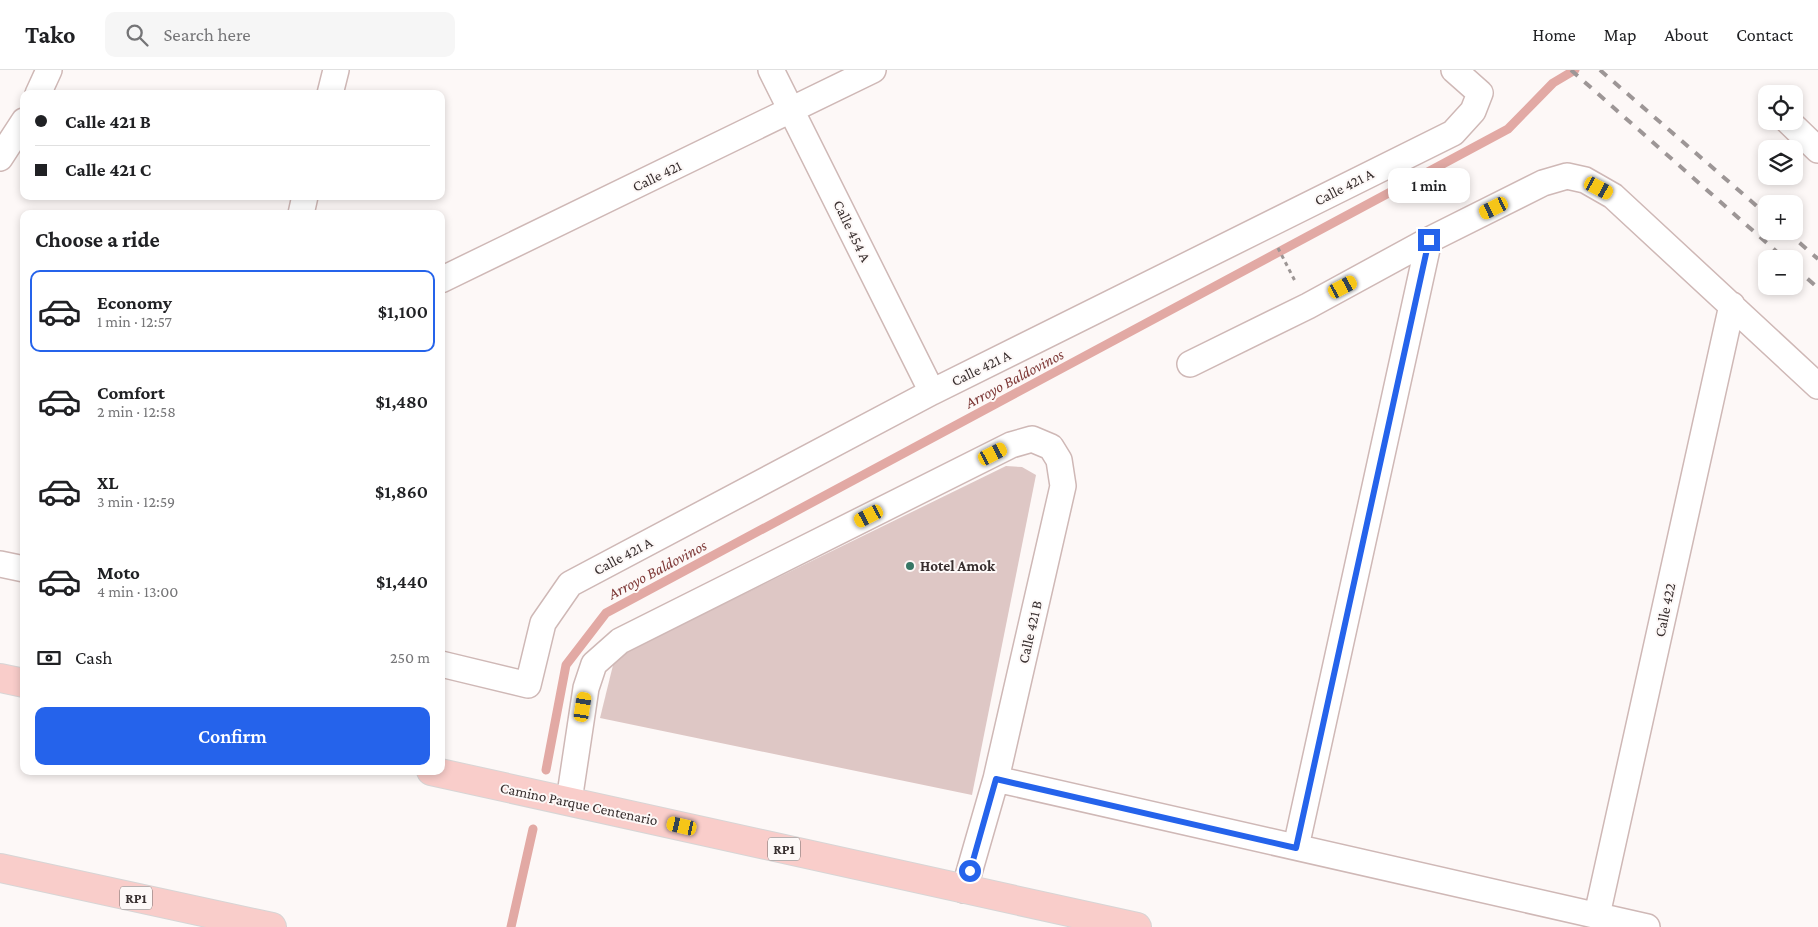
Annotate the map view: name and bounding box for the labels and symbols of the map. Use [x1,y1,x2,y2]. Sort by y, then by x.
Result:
street label: Calle 421 [630,157,684,195]
street label: Calle 421 A [1312,165,1377,209]
callout: 1 min [1388,168,1470,202]
car [1582,174,1615,202]
car [1477,195,1510,221]
street label: Calle 454 A [830,198,874,265]
route end [1418,229,1440,251]
car [1326,273,1359,301]
water label: Arroyo Baldovinos [961,345,1067,413]
street label: Calle 421 A [949,347,1014,389]
car [976,441,1009,467]
car [852,503,885,529]
street label: Calle 421 A [591,534,655,578]
water label: Arroyo Baldovinos [604,536,710,604]
place label: Hotel Amok [920,558,996,574]
marker: Hotel Amok [904,560,916,572]
street label: Calle 422 [1651,582,1679,638]
street label: Calle 421 B [1015,599,1045,665]
car [573,691,592,723]
street label: Camino Parque Centenario [498,779,659,830]
car [665,815,698,837]
road number: RP1 [768,838,800,861]
route start [959,860,981,882]
road number: RP1 [120,886,152,910]

